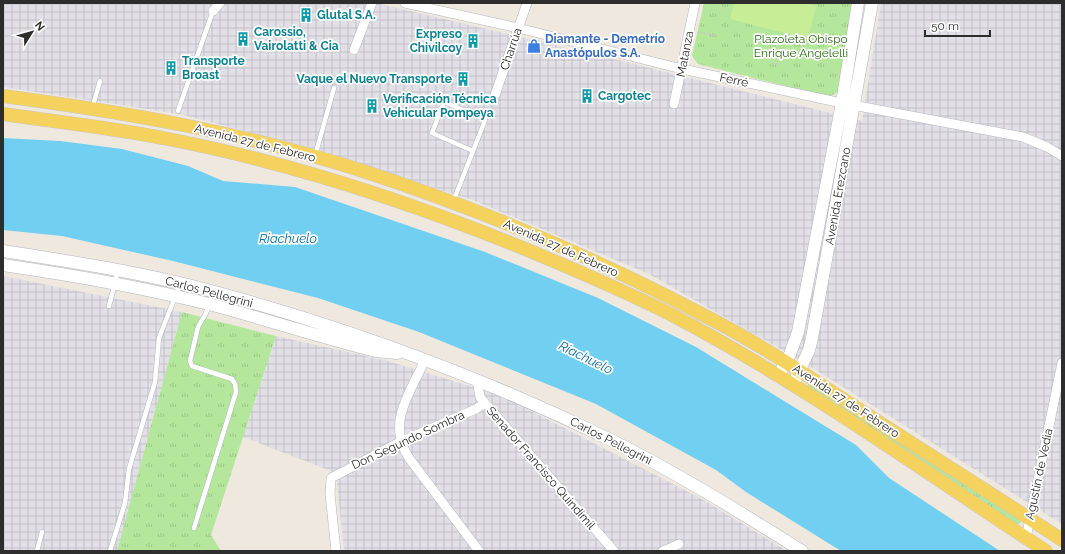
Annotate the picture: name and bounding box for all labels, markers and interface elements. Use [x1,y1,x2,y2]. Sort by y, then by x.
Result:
building icon: Glutal S.A. [298,7,314,23]
place label: Glutal S.A. [317,8,376,22]
north arrow [12,12,52,52]
scale bar [925,12,990,38]
text: N [32,19,47,34]
text: 50 m [931,19,959,33]
place label: Carossio, Vairolatti & Cia [254,25,339,53]
street label: Charrúa [497,26,525,72]
place label: Expreso Chivilcoy [410,27,462,55]
street label: Matanza [674,30,696,78]
building icon: Carossio, Vairolatti & Cia [235,31,251,47]
place label: Diamante - Demetrío Anastópulos S.A. [545,32,665,60]
park label: Plazoleta Obispo Enrique Angelelli [754,32,848,60]
building icon: Expreso Chivilcoy [465,33,481,49]
shop icon: Diamante - Demetrío Anastópulos S.A. [526,38,542,54]
place label: Transporte Broast [182,54,245,82]
building icon: Transporte Broast [163,60,179,76]
street label: Ferré [718,70,750,90]
building icon: Vaque el Nuevo Transporte [455,71,471,87]
place label: Vaque el Nuevo Transporte [297,72,452,86]
building icon: Cargotec [579,88,595,104]
place label: Cargotec [598,89,651,103]
place label: Verificación Técnica Vehicular Pompeya [383,92,497,120]
building icon: Verificación Técnica Vehicular Pompeya [364,98,380,114]
street label: Avenida 27 de Febrero [193,121,317,165]
street label: Avenida Erezcano [823,146,853,246]
street label: Avenida 27 de Febrero [501,216,621,280]
water label: Riachuelo [259,231,317,246]
street label: Carlos Pellegrini [164,274,254,310]
water label: Riachuelo [556,338,615,377]
street label: Avenida 27 de Febrero [790,361,902,441]
street label: Senador Francisco Quindimil [484,404,599,533]
street label: Don Segundo Sombra [349,408,467,472]
street label: Carlos Pellegrini [568,414,654,468]
street label: Agustín de Vedia [1022,427,1056,521]

